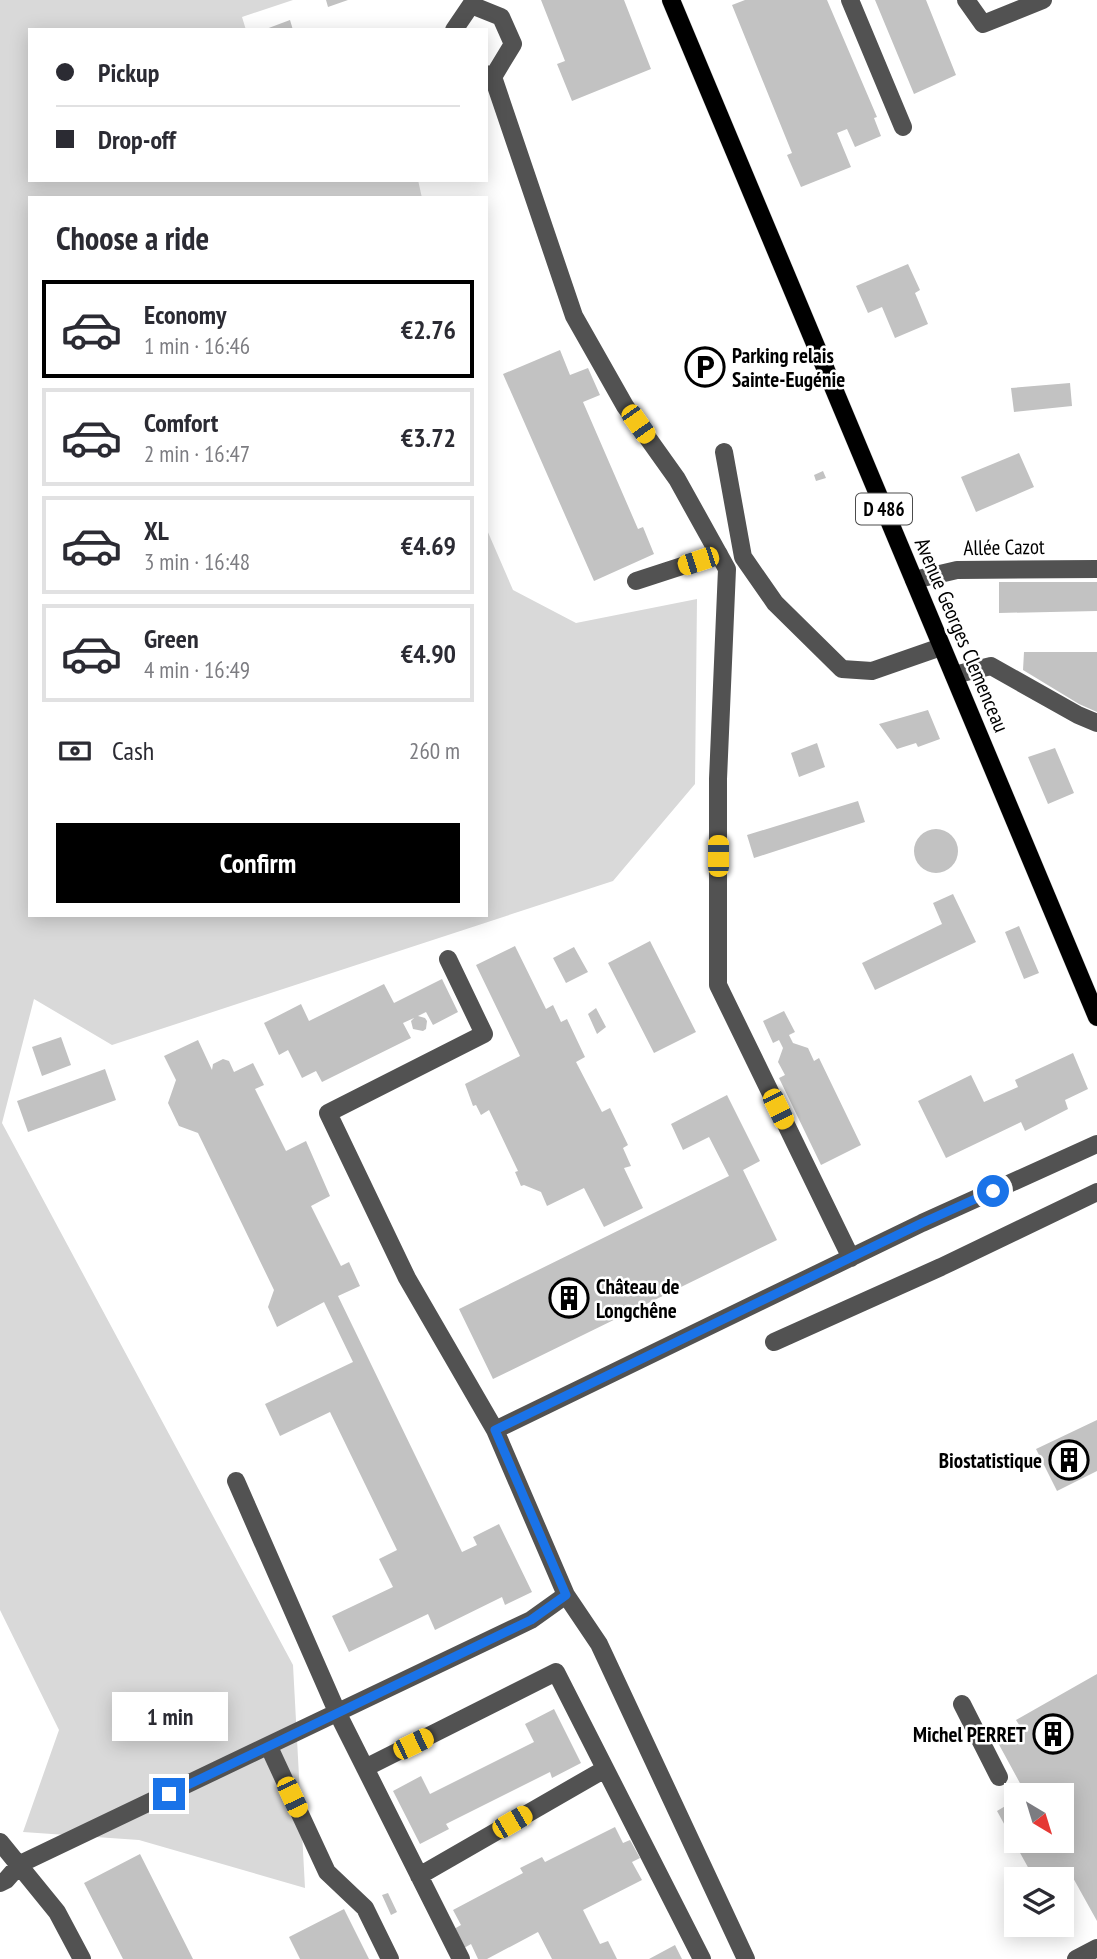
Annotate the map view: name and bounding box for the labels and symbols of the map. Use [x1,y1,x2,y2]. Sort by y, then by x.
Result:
place label: Parking relais Sainte-Eugénie [732,342,845,393]
parking icon: Parking relais Sainte-Eugénie [684,346,726,388]
car [618,401,659,447]
road number: D 486 [856,494,912,524]
street label: Allée Cazot [963,533,1045,561]
street label: Avenue Georges Clemenceau [909,534,1015,736]
car [675,545,722,577]
car [708,835,729,877]
car [760,1086,797,1132]
route start [977,1175,1009,1207]
place label: Château de Longchêne [596,1273,679,1324]
building icon: Château de Longchêne [548,1277,590,1319]
building icon: Biostatistique [1048,1439,1090,1481]
place label: Biostatistique [939,1447,1042,1474]
callout: 1 min [111,1692,227,1742]
building icon: Michel PERRET [1032,1713,1074,1755]
place label: Michel PERRET [913,1721,1026,1748]
car [390,1725,437,1763]
car [274,1774,311,1820]
route end [153,1778,185,1810]
north arrow [1004,1783,1074,1853]
car [489,1802,536,1842]

